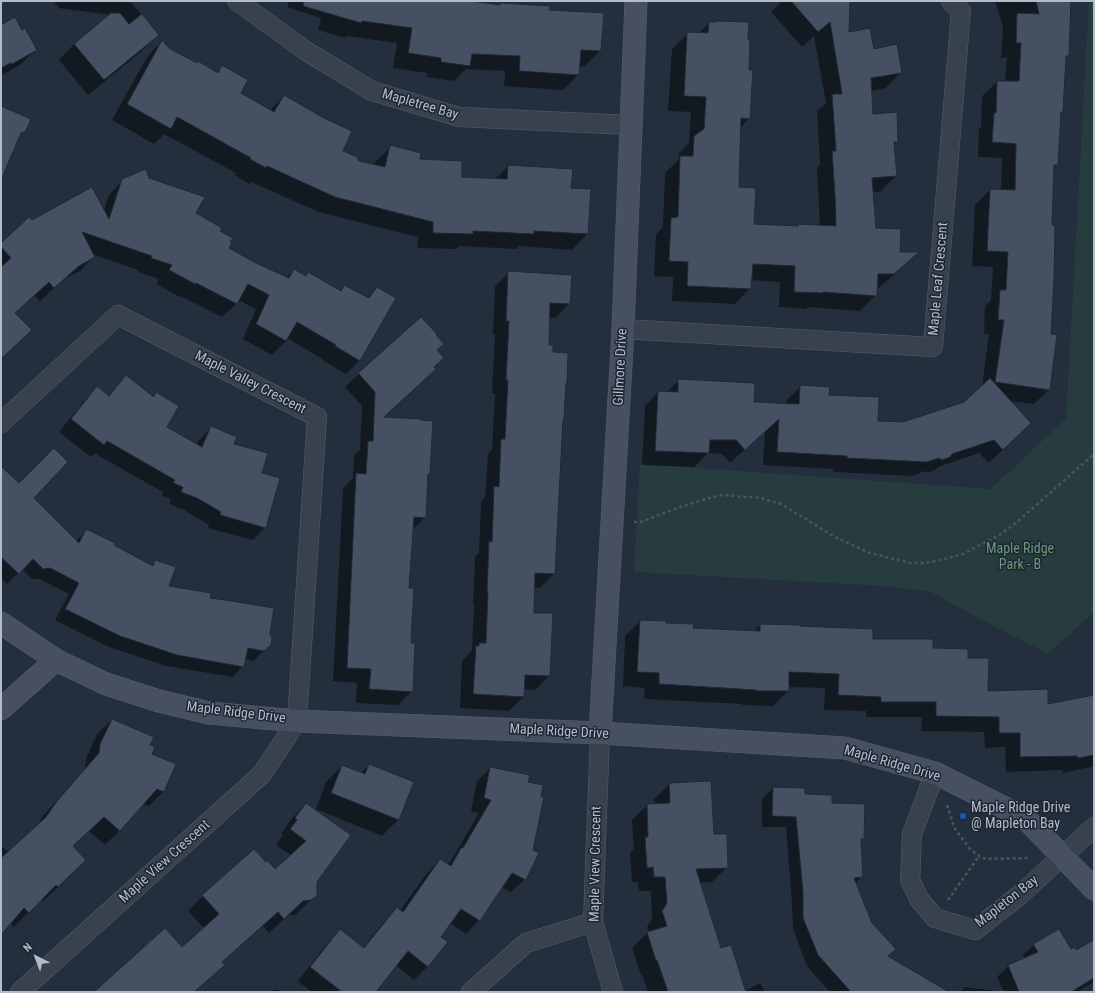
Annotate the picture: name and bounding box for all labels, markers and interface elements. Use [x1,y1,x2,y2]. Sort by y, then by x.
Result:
street label: Mapletree Bay [380,86,460,124]
street label: Maple Leaf Crescent [926,222,952,336]
street label: Gillmore Drive [611,328,631,406]
street label: Maple Valley Crescent [192,348,308,418]
park label: Maple Ridge Park - B [986,541,1054,574]
street label: Maple Ridge Drive [186,699,286,727]
street label: Maple Ridge Drive [509,721,609,743]
street label: Maple Ridge Drive [842,742,942,786]
place label: Maple Ridge Drive @ Mapleton Bay [971,800,1070,832]
street label: Maple View Crescent [587,806,605,922]
marker: Maple Ridge Drive @ Mapleton Bay [958,811,968,821]
street label: Maple View Crescent [116,817,214,907]
street label: Mapleton Bay [972,872,1042,932]
north arrow [16,937,56,977]
text: N [21,941,34,955]

